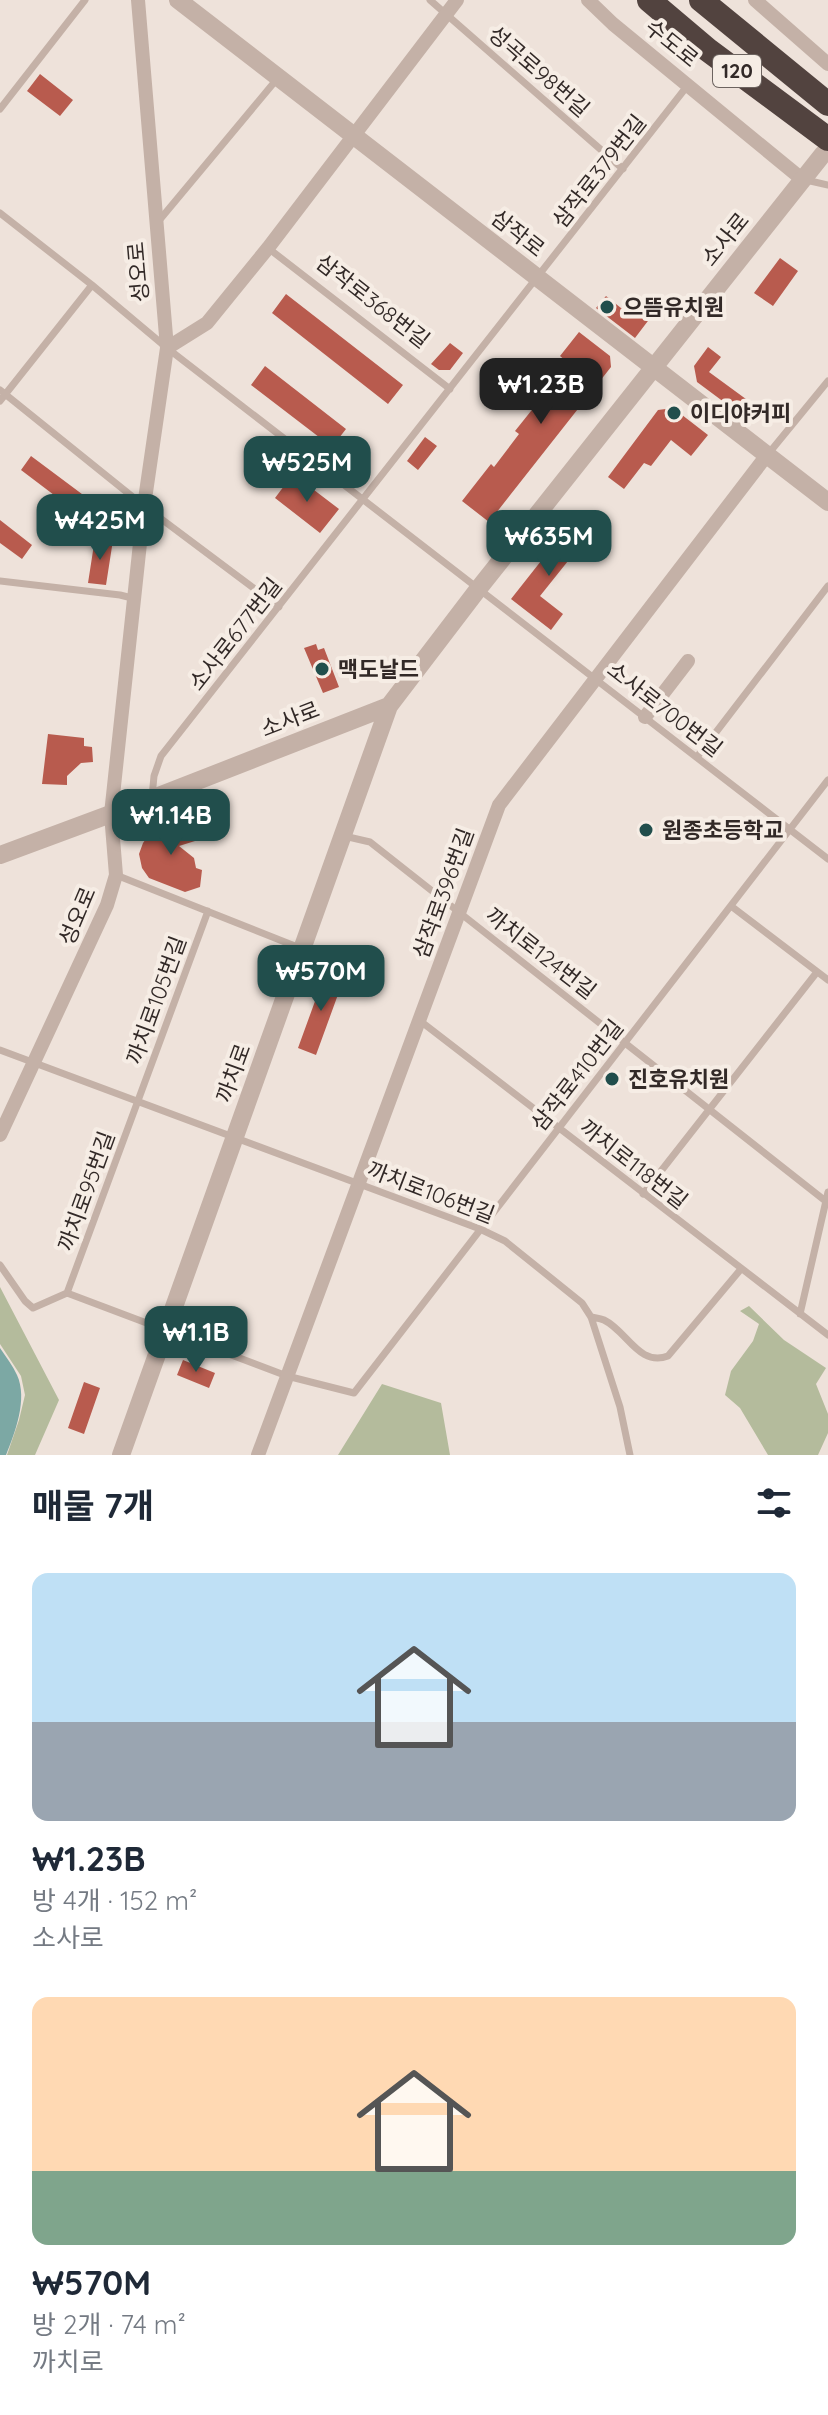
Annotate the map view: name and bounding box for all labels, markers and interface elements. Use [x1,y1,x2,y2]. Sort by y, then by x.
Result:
street label: 수도로 [640,13,704,73]
street label: 성곡로98번길 [483,19,595,123]
road number: 120 [713,55,761,87]
street label: 삼작로379번길 [546,109,652,233]
street label: 삼작로 [485,203,551,263]
street label: 소사로 [695,207,755,271]
street label: 성오로 [121,241,155,303]
street label: 삼작로368번길 [311,248,435,354]
place label: 으뜸유치원 [623,293,724,321]
marker: 으뜸유치원 [598,298,616,316]
pin: ₩1.23B [476,358,606,426]
text: ₩1.23B [498,367,584,400]
place label: 이디야커피 [690,399,791,427]
marker: 이디야커피 [665,404,683,422]
pin: ₩525M [251,436,363,504]
text: ₩525M [262,445,352,478]
pin: ₩425M [44,494,156,562]
text: ₩425M [55,503,145,536]
pin: ₩635M [493,510,605,578]
text: ₩635M [504,519,594,552]
street label: 소사로677번길 [182,572,288,696]
place label: 맥도날드 [338,655,419,683]
street label: 소사로700번길 [602,655,728,763]
marker: 맥도날드 [313,660,331,678]
street label: 소사로 [257,695,323,743]
pin: ₩1.14B [106,789,236,857]
text: ₩1.14B [130,798,212,831]
place label: 원종초등학교 [662,816,783,844]
marker: 원종초등학교 [637,821,655,839]
street label: 삼작로396번길 [406,824,480,962]
street label: 성오로 [52,883,102,949]
street label: 까치로124번길 [480,901,602,1005]
street label: 까치로105번길 [120,932,192,1068]
pin: ₩570M [265,945,377,1013]
text: ₩570M [275,954,367,987]
street label: 삼작로410번길 [525,1014,629,1136]
street label: 까치로 [209,1040,257,1106]
place label: 진호유치원 [628,1065,729,1093]
marker: 진호유치원 [603,1070,621,1088]
street label: 까치로118번길 [574,1113,694,1215]
street label: 까치로95번길 [51,1127,121,1255]
street label: 까치로106번길 [363,1155,499,1229]
pin: ₩1.1B [140,1306,252,1374]
text: ₩1.1B [163,1315,229,1348]
icon: filters [752,1481,796,1525]
text: 매물 7개 [32,1484,154,1527]
icon: home [342,1625,486,1769]
text: ₩1.23B [32,1837,146,1880]
text: 방 4개 · 152 m² [32,1884,197,1917]
text: 소사로 [32,1921,104,1954]
icon: home [342,2049,486,2193]
text: ₩570M [32,2261,151,2304]
text: 방 2개 · 74 m² [32,2308,186,2341]
text: 까치로 [32,2345,104,2378]

